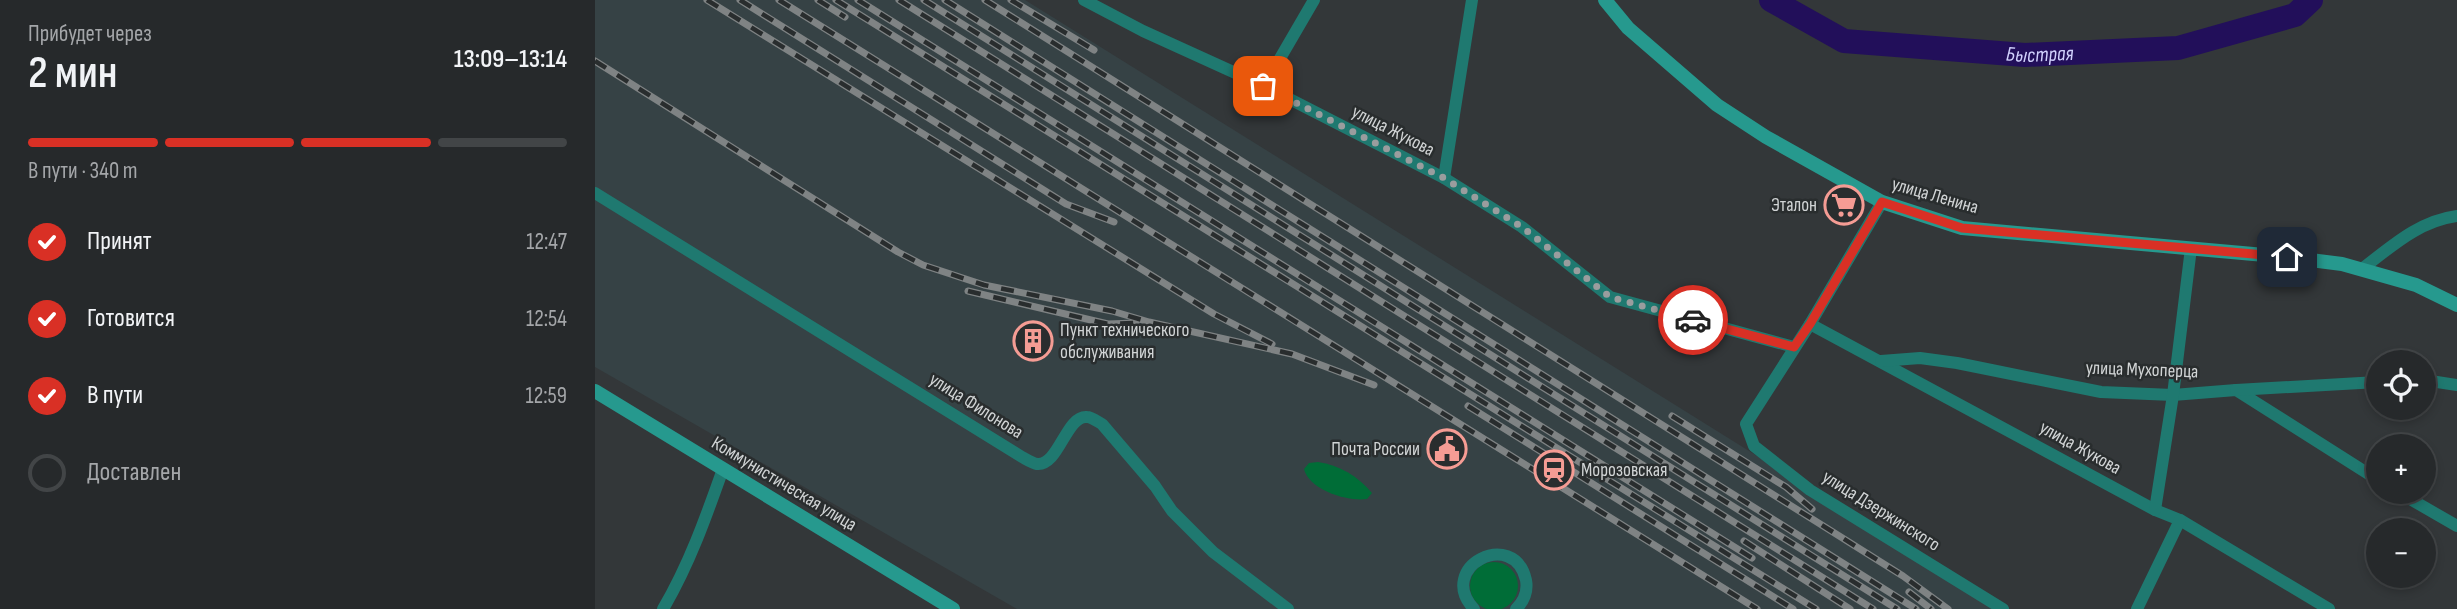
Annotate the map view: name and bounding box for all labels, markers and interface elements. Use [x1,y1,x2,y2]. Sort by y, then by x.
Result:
text: Прибудет через [28,20,152,48]
water label: Быстрая [2005,40,2074,68]
text: 13:09–13:14 [454,44,567,75]
text: 2 мин [28,46,118,101]
pin [1233,56,1293,116]
icon: bag [1244,67,1282,105]
street label: улица Жукова [1348,100,1438,162]
text: В пути · 340 m [28,157,138,185]
street label: улица Ленина [1889,173,1981,219]
supermarket icon: Эталон [1823,184,1865,226]
place label: Эталон [1771,194,1817,217]
icon: check [28,223,66,261]
text: Принят [87,226,152,257]
pin [2257,227,2317,287]
text: 12:47 [526,228,567,256]
icon: home [2268,238,2306,276]
courier [1658,285,1728,355]
icon: check [28,300,66,338]
icon: car [1674,301,1712,339]
text: Готовится [87,303,175,334]
text: 12:54 [526,305,567,333]
place label: Пункт технического обслуживания [1060,319,1189,364]
building icon: Пункт технического обслуживания [1012,320,1054,362]
map controls [2366,350,2436,588]
button: locate [2366,350,2436,420]
street label: улица Мухоперца [2085,357,2199,383]
street label: улица Филонова [925,368,1027,444]
icon: check [28,377,66,415]
text: В пути [87,380,143,411]
text: 12:59 [525,382,567,410]
street label: улица Жукова [2035,416,2125,480]
public building icon: Почта России [1426,428,1468,470]
street label: Коммунистическая улица [707,432,861,536]
button: + [2366,434,2436,504]
place label: Почта России [1331,438,1420,461]
station icon: Морозовская [1533,449,1575,491]
text: Доставлен [87,457,181,488]
place label: Морозовская [1581,459,1667,482]
street label: улица Дзержинского [1818,466,1944,556]
button: − [2366,518,2436,588]

